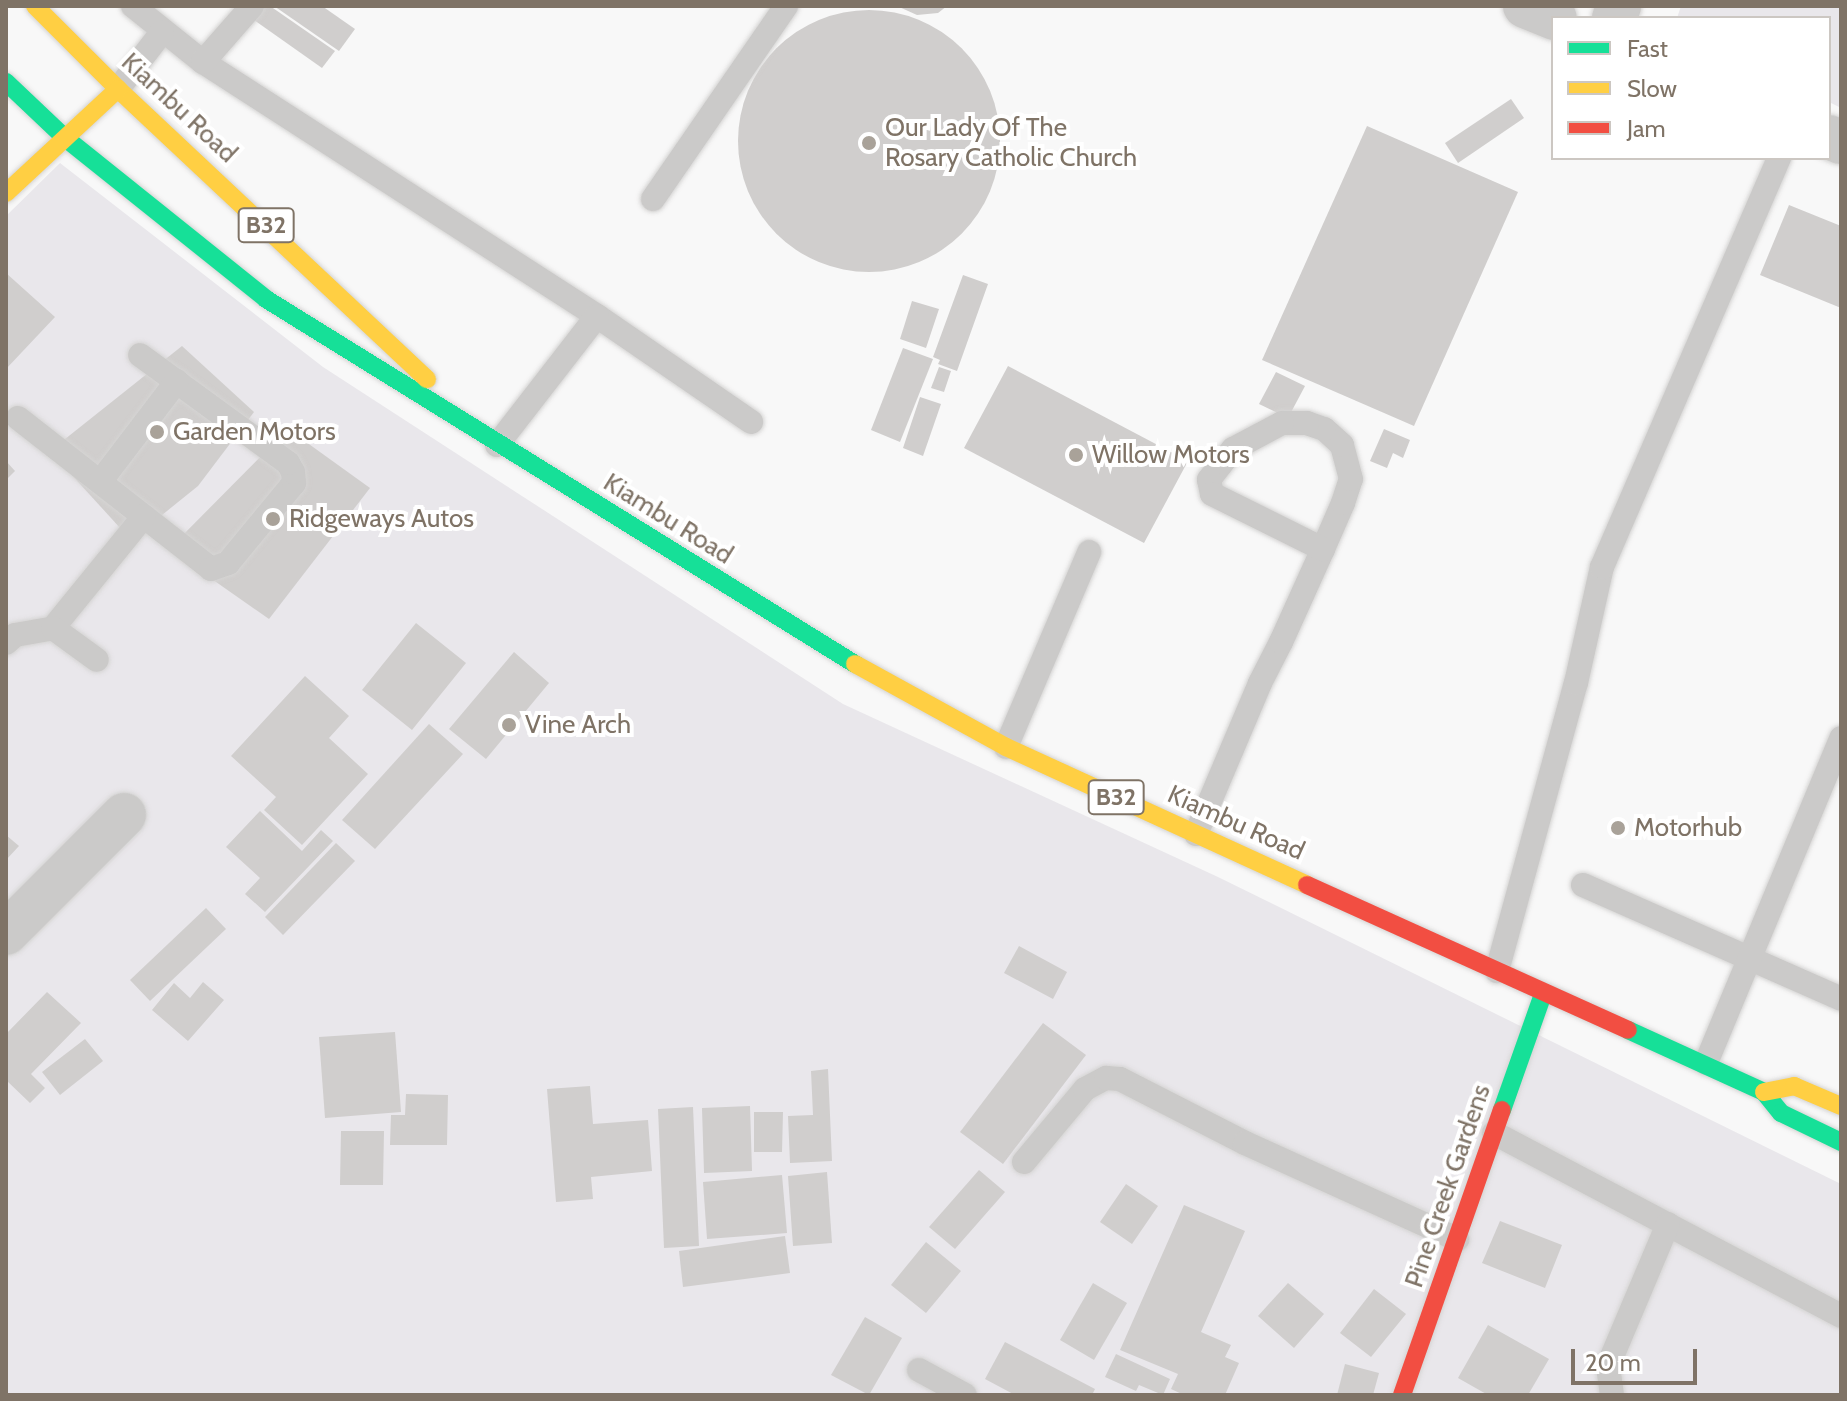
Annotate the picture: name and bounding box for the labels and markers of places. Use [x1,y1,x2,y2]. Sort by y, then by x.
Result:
place label: Our Lady Of The Rosary Catholic Church [885,112,1137,174]
marker: Our Lady Of The Rosary Catholic Church [860,134,878,152]
place label: Garden Motors [173,416,336,448]
marker: Garden Motors [148,423,166,441]
place label: Willow Motors [1092,439,1250,471]
marker: Willow Motors [1067,446,1085,464]
place label: Ridgeways Autos [289,503,474,535]
marker: Ridgeways Autos [264,510,282,528]
place label: Vine Arch [525,709,631,741]
marker: Vine Arch [500,716,518,734]
place label: Motorhub [1634,812,1742,844]
marker: Motorhub [1609,819,1627,837]

